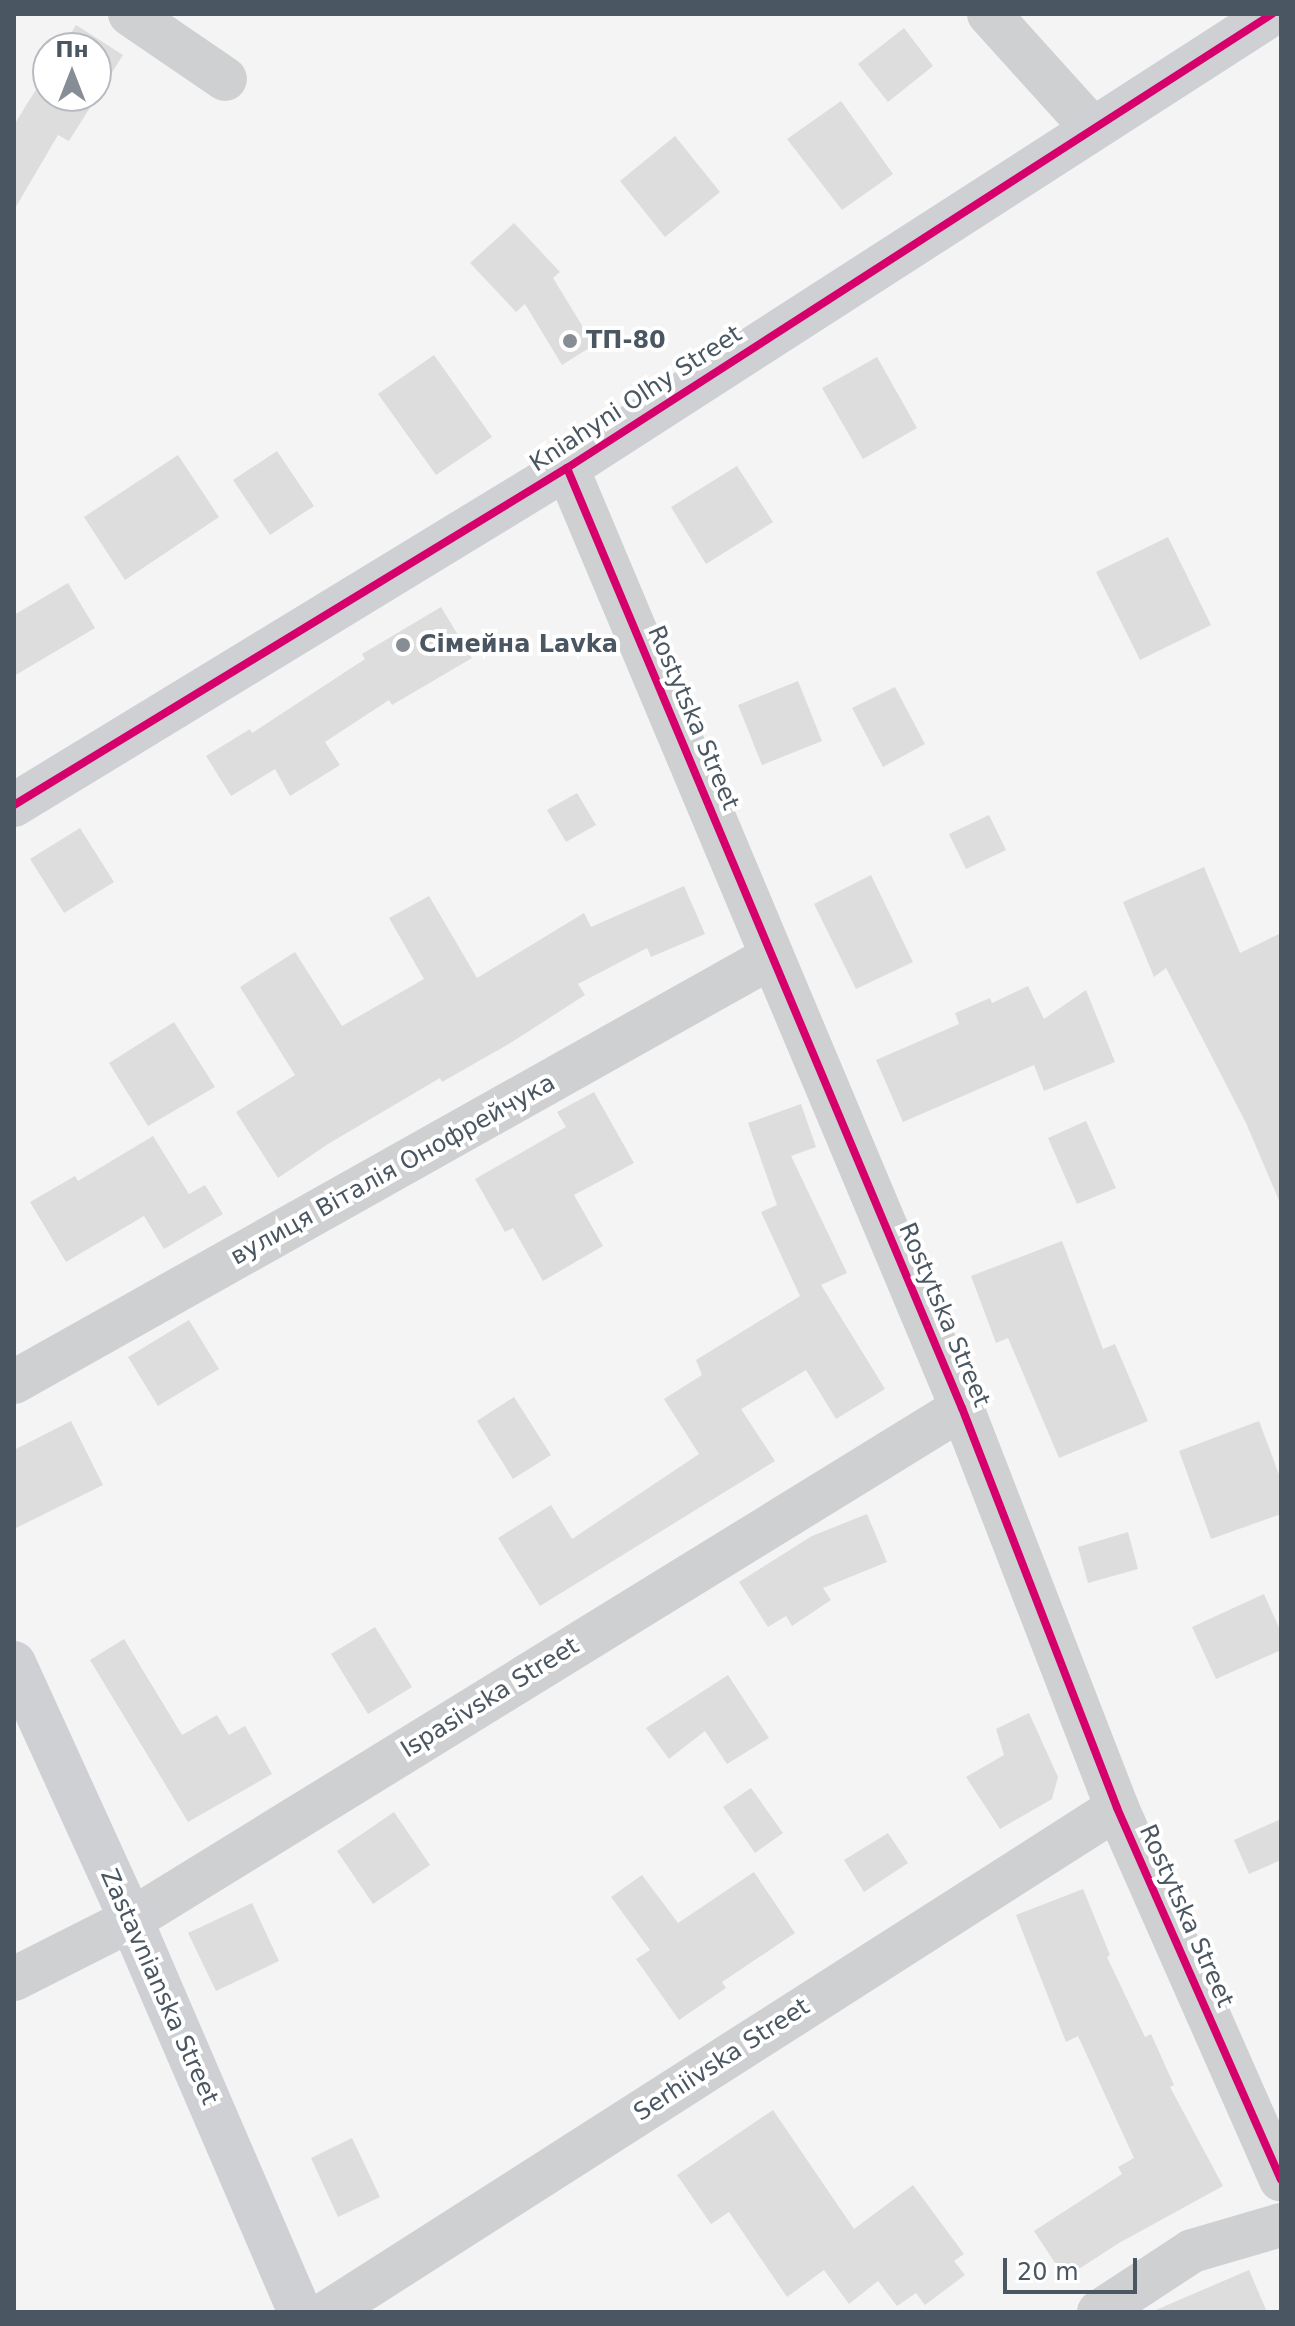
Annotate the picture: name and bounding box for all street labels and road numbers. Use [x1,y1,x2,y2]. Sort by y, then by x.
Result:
street label: Kniahyni Olhy Street [525,320,747,478]
street label: Rostytska Street [641,622,745,814]
street label: вулиця Віталія Онофрейчука [226,1069,560,1271]
street label: Rostytska Street [892,1219,996,1411]
street label: Ispasivska Street [396,1632,584,1764]
street label: Rostytska Street [1133,1820,1239,2012]
street label: Zastavnianska Street [94,1865,224,2109]
street label: Serhiivska Street [629,1993,815,2127]

